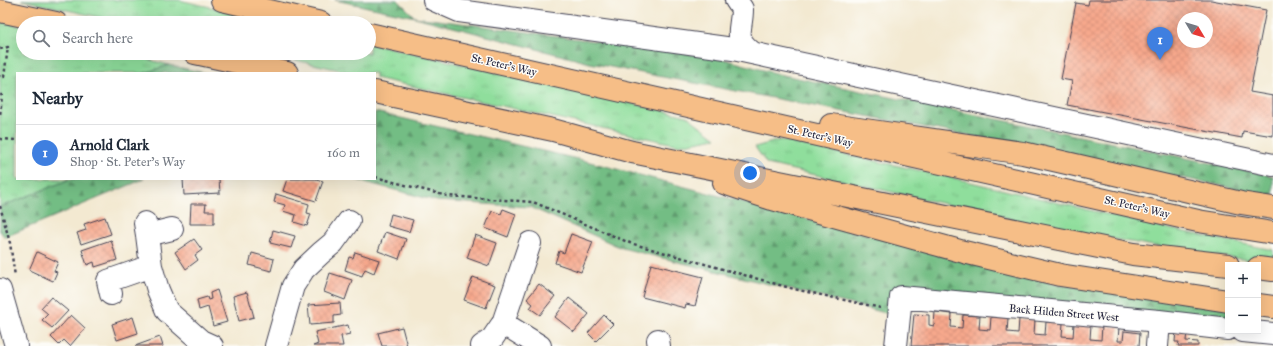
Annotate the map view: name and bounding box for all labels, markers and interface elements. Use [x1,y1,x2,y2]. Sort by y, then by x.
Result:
north arrow [1177,12,1213,48]
search box [16,16,376,60]
icon: search [30,27,52,49]
pin: 1 [1147,27,1173,60]
text: Search here [62,29,133,47]
street label: St. Peter's Way [470,51,539,79]
text: Nearby [32,88,83,109]
street label: St. Peter's Way [786,122,855,150]
text: Arnold Clark [70,136,149,154]
text: 1 [42,145,48,161]
text: 160 m [327,145,360,161]
text: Shop · St. Peter's Way [70,154,185,170]
your location [740,163,760,183]
street label: St. Peter's Way [1103,193,1172,221]
map controls [1225,262,1261,334]
button: + [1225,262,1261,298]
button: − [1225,298,1261,334]
street label: Back Hilden Street West [1009,302,1120,324]

